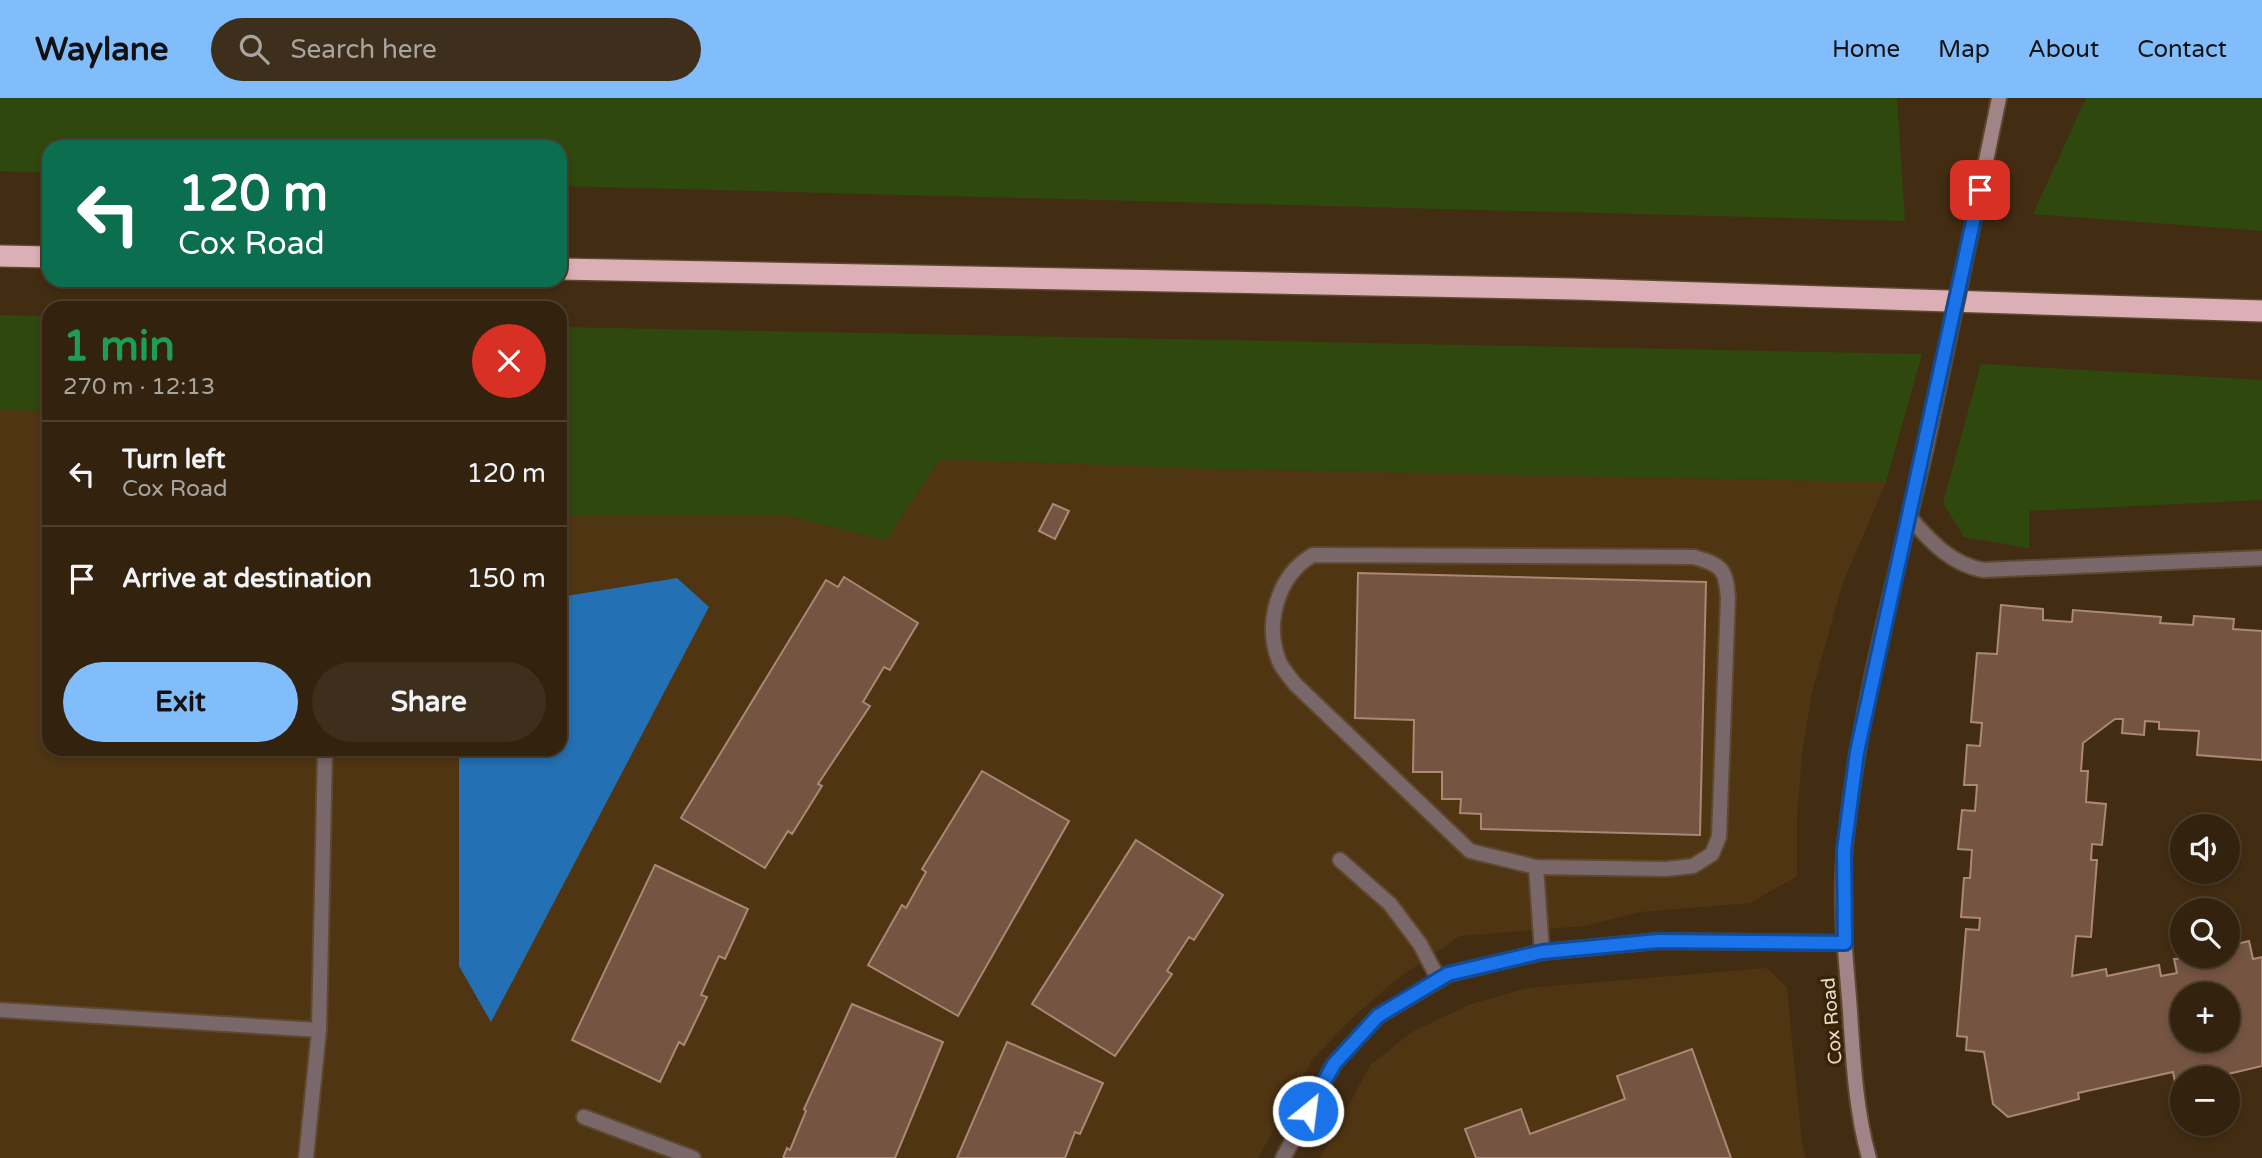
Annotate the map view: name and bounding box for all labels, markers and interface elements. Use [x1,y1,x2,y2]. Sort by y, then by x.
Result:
search box [211,18,701,81]
text: Waylane [35,30,169,69]
icon: search [235,30,273,68]
text: Search here [291,34,437,65]
text: Home [1832,35,1900,64]
text: Map [1938,35,1990,64]
text: About [2028,35,2099,64]
text: Contact [2137,35,2227,64]
pin [1950,160,2010,220]
text: 120 m [178,165,328,224]
icon: left [63,168,154,259]
icon: arrive [1961,171,1999,209]
text: Cox Road [178,225,325,263]
text: 1 min [63,321,175,372]
button: close [472,324,546,398]
text: 270 m · 12:13 [63,373,215,401]
text: Turn left [122,444,225,475]
icon: left [63,455,101,493]
text: 120 m [466,458,546,489]
text: Cox Road [122,475,228,503]
icon: arrive [63,560,101,598]
text: Arrive at destination [122,563,372,594]
text: 150 m [466,563,546,594]
button: Exit [63,662,298,742]
button: Share [312,662,546,742]
map controls [2170,814,2240,1136]
button: sound [2170,814,2240,884]
button: search [2170,898,2240,968]
street label: Cox Road [1817,977,1847,1065]
button: + [2170,982,2240,1052]
button: − [2170,1066,2240,1136]
position arrow [1271,1074,1345,1148]

